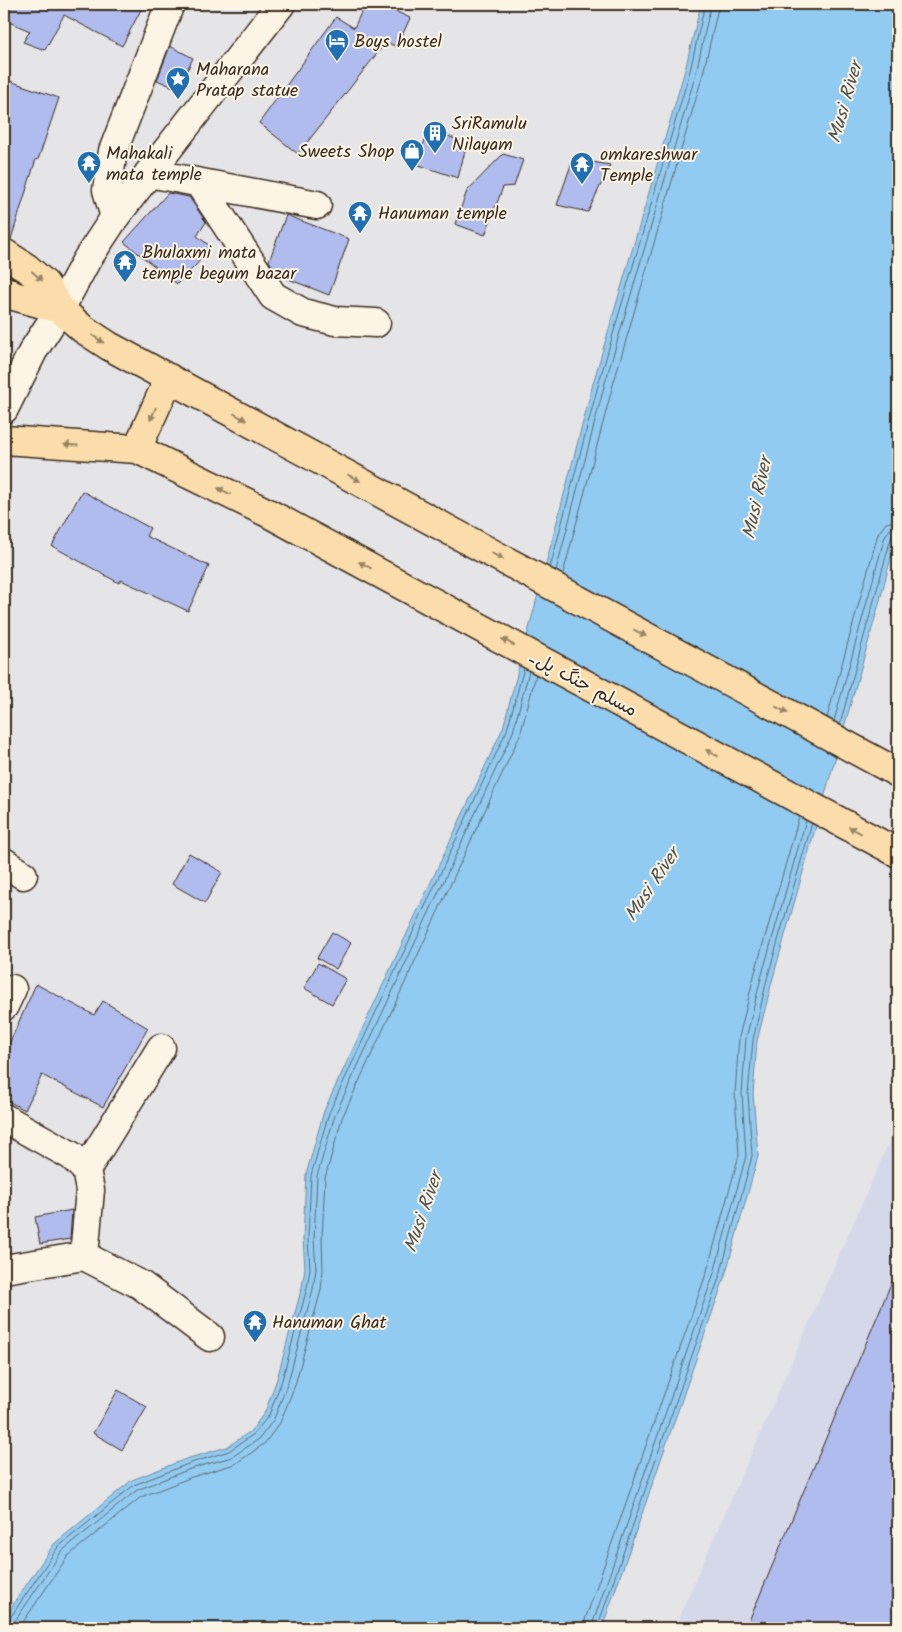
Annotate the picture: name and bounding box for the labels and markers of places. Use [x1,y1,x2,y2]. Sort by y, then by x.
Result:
hotel icon: Boys hostel [324,28,350,62]
place label: Boys hostel [354,28,442,57]
place label: Maharana Pratap statue [196,56,298,106]
place icon: Maharana Pratap statue [165,66,191,100]
place label: SriRamulu Nilayam [452,110,527,160]
building icon: SriRamulu Nilayam [422,120,448,154]
place label: Sweets Shop [298,138,394,167]
shop icon: Sweets Shop [399,138,425,172]
place label: Mahakali mata temple [106,140,202,190]
place label: omkareshwar Temple [600,141,698,191]
temple icon: Mahakali mata temple [76,150,102,184]
temple icon: omkareshwar Temple [569,151,595,185]
temple icon: Hanuman temple [347,200,373,234]
place label: Hanuman temple [378,200,507,229]
place label: Bhulaxmi mata temple begum bazar [142,239,297,289]
temple icon: Bhulaxmi mata temple begum bazar [112,249,138,283]
temple icon: Hanuman Ghat [242,1309,268,1343]
place label: Hanuman Ghat [272,1309,387,1338]

